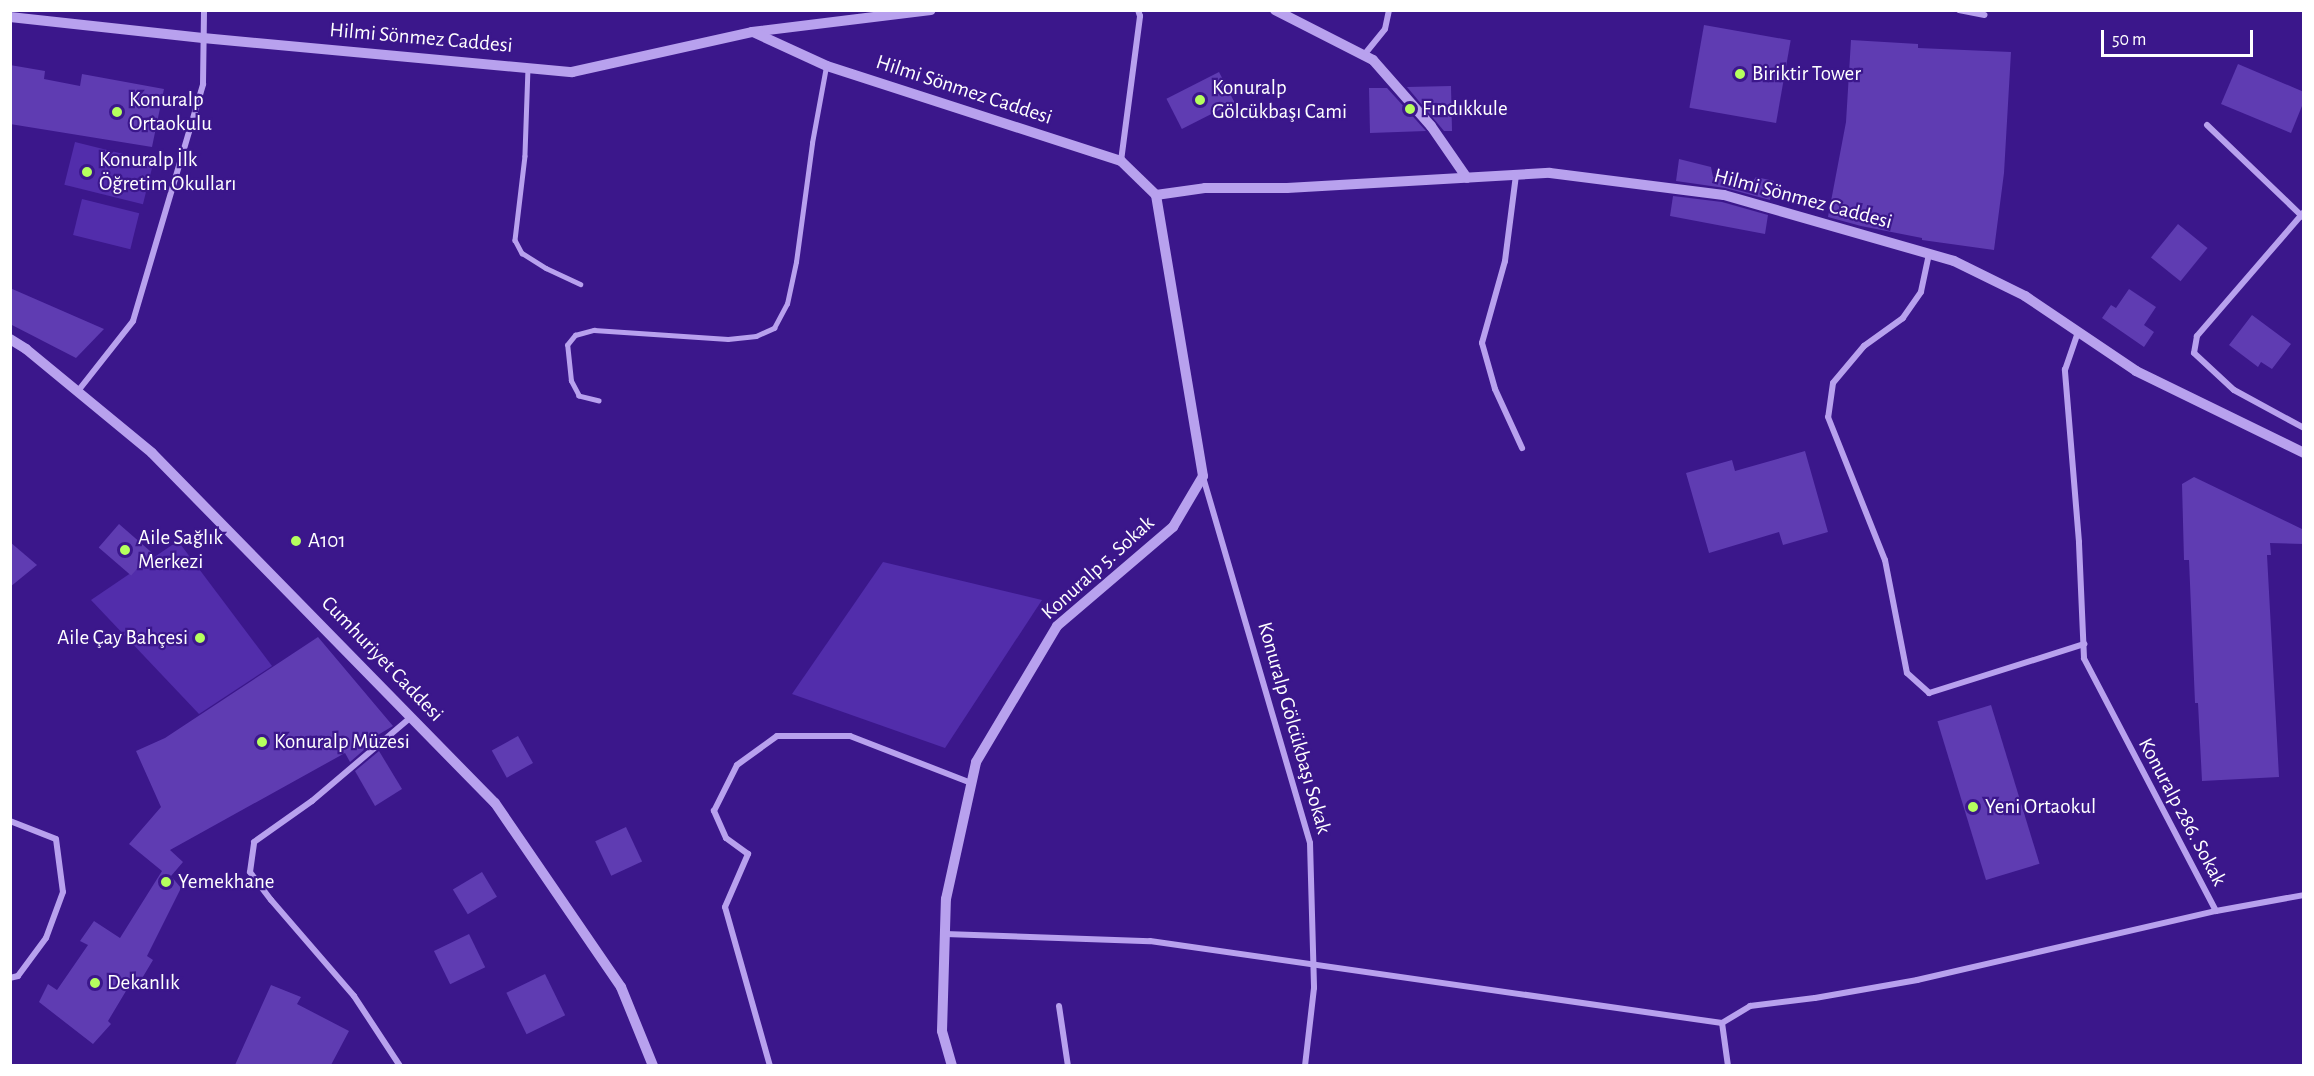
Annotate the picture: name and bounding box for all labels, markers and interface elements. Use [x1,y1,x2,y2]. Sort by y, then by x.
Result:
street label: Hilmi Sönmez Caddesi [328,17,514,59]
scale bar [2104,18,2256,56]
text: 50 m [2112,31,2146,49]
street label: Hilmi Sönmez Caddesi [873,50,1055,130]
place label: Biriktir Tower [1752,61,1861,87]
marker: Biriktir Tower [1733,67,1747,81]
place label: Konuralp Gölcükbaşı Cami [1212,75,1347,125]
place label: Konuralp Ortaokulu [129,87,212,137]
marker: Konuralp Gölcükbaşı Cami [1193,93,1207,107]
place label: Fındıkkule [1422,96,1508,122]
marker: Fındıkkule [1403,102,1417,116]
marker: Konuralp Ortaokulu [110,105,124,119]
place label: Konuralp İlk Öğretim Okulları [99,147,236,197]
street label: Hilmi Sönmez Caddesi [1711,163,1895,235]
marker: Konuralp İlk Öğretim Okulları [80,165,94,179]
street label: Konuralp 5. Sokak [1036,511,1160,625]
place label: Aile Sağlık Merkezi [138,525,223,575]
place label: A101 [308,528,346,554]
marker: A101 [289,534,303,548]
marker: Aile Sağlık Merkezi [116,541,134,559]
street label: Cumhuriyet Caddesi [316,591,448,727]
street label: Konuralp Gölcükbaşı Sokak [1252,619,1336,837]
place label: Aile Çay Bahçesi [57,625,188,651]
marker: Aile Çay Bahçesi [193,631,207,645]
place label: Konuralp Müzesi [274,729,410,755]
street label: Konuralp 286. Sokak [2132,734,2232,890]
marker: Konuralp Müzesi [255,735,269,749]
place label: Yeni Ortaokul [1985,794,2096,820]
marker: Yeni Ortaokul [1966,800,1980,814]
place label: Yemekhane [178,869,274,895]
marker: Yemekhane [159,875,173,889]
place label: Dekanlık [107,970,180,996]
marker: Dekanlık [88,976,102,990]

